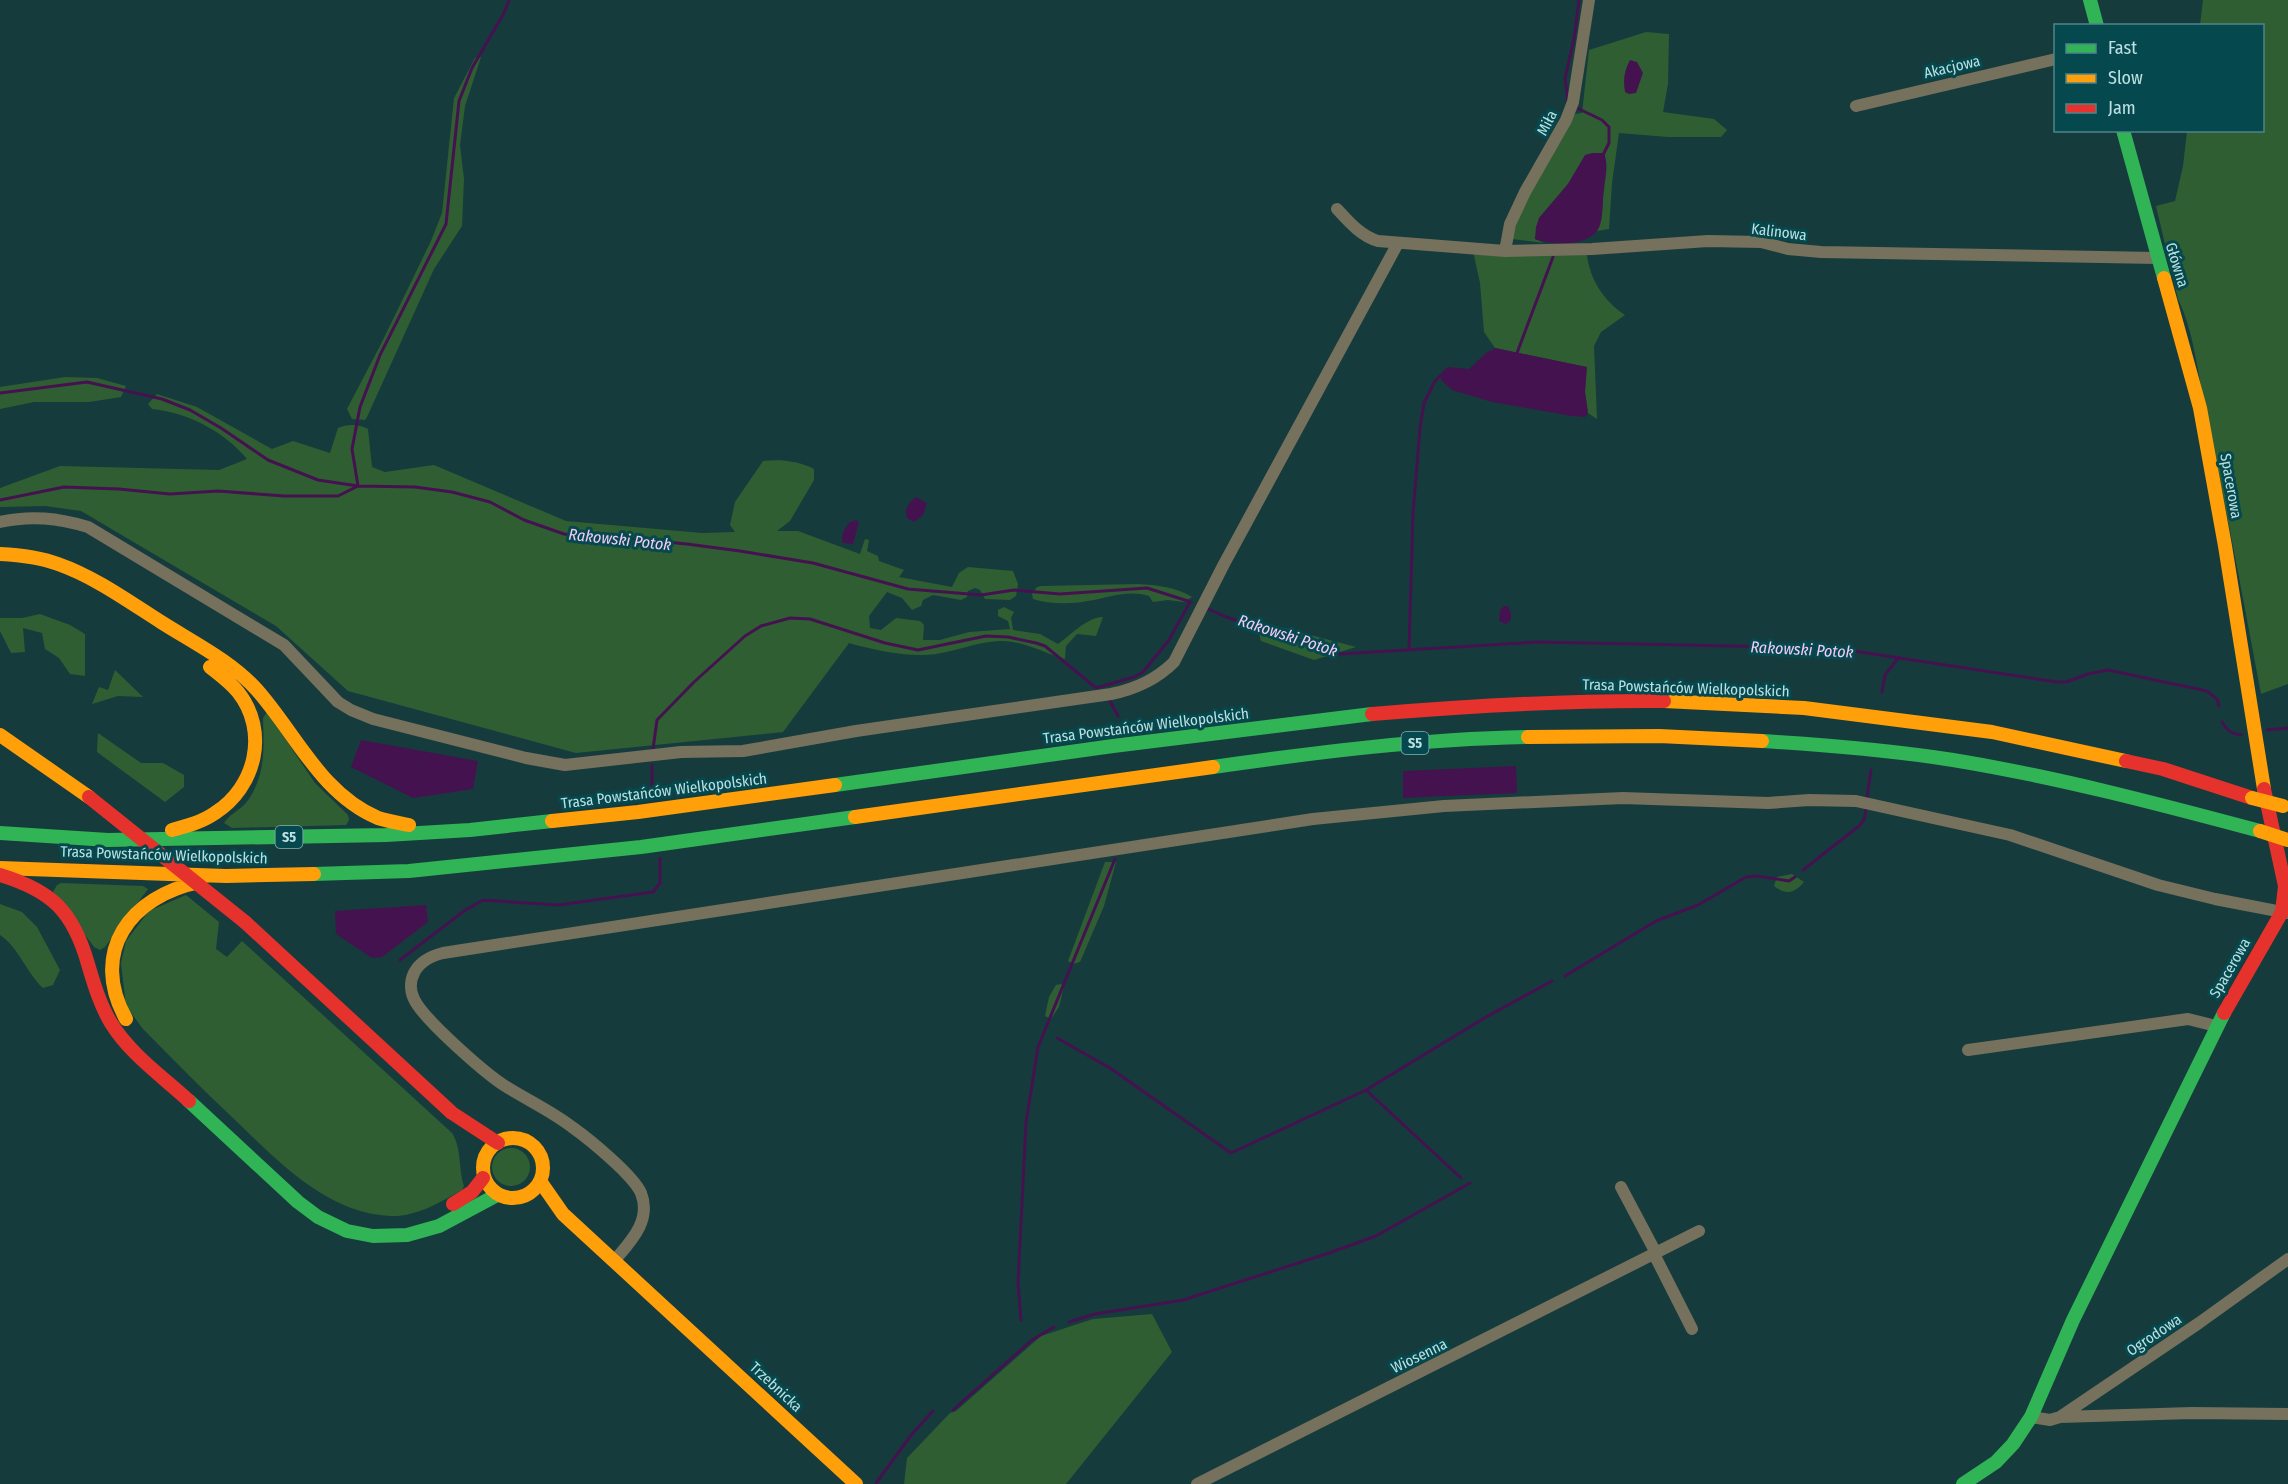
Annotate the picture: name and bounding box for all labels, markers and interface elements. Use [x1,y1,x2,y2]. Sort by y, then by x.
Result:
legend [2054,24,2264,132]
text: Fast [2108,37,2137,59]
street label: Akacjowa [1922,52,1982,82]
text: Slow [2108,67,2143,89]
text: Jam [2108,97,2136,119]
street label: Miła [1533,107,1561,139]
street label: Kalinowa [1750,220,1808,244]
street label: Główna [2162,240,2192,290]
street label: Spacerowa [2216,452,2246,520]
water label: Rakowski Potok [568,525,672,554]
water label: Rakowski Potok [1236,611,1340,660]
water label: Rakowski Potok [1750,637,1854,662]
street label: Trasa Powstańców Wielkopolskich [1582,675,1790,701]
street label: Trasa Powstańców Wielkopolskich [1042,704,1250,748]
road number: S5 [1402,732,1428,754]
street label: Trasa Powstańców Wielkopolskich [560,769,768,813]
road number: S5 [276,826,302,848]
street label: Trasa Powstańców Wielkopolskich [60,842,268,868]
street label: Spacerowa [2206,935,2254,1001]
street label: Ogrodowa [2123,1310,2185,1360]
street label: Wiosenna [1388,1335,1450,1377]
street label: Trzebnicka [746,1358,806,1416]

